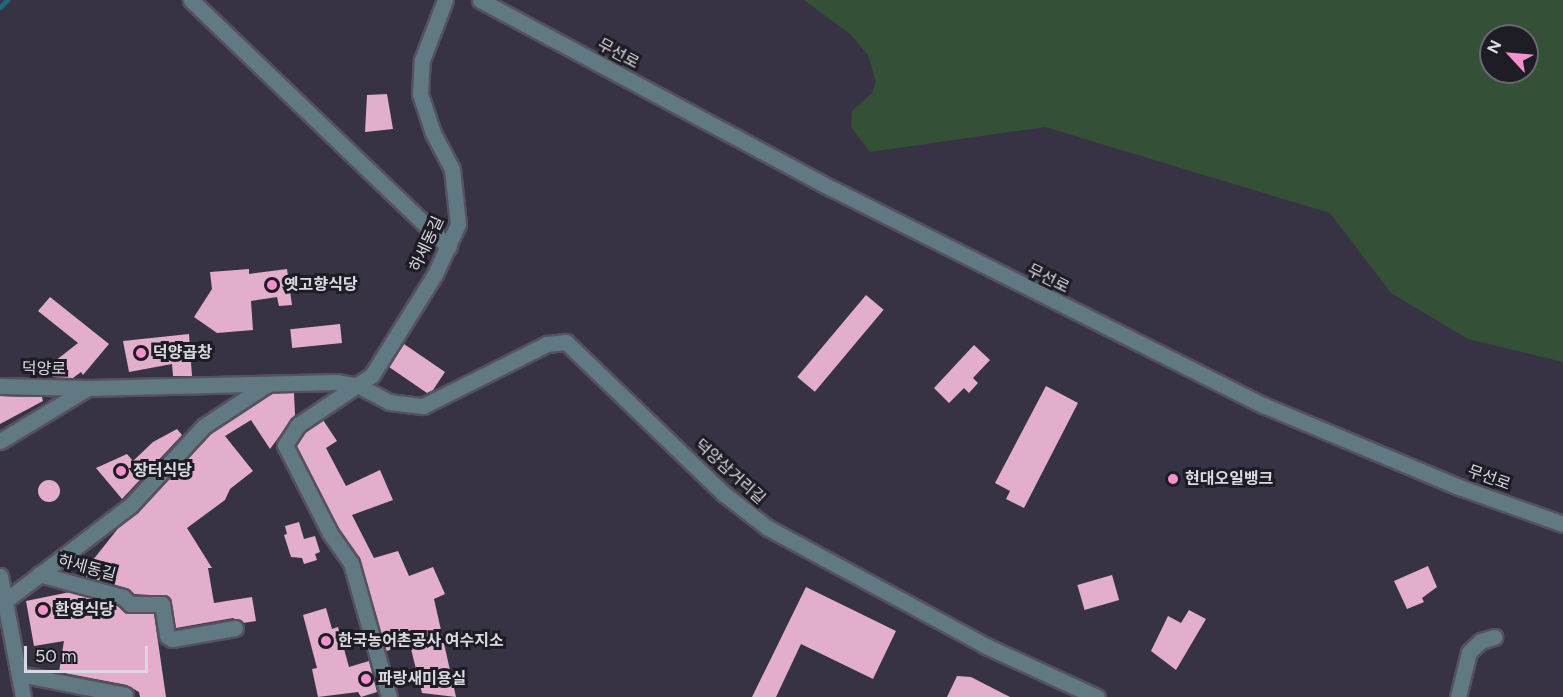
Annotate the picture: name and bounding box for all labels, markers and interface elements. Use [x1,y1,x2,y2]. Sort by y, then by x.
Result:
north arrow [1479,24,1539,84]
street label: 무선로 [594,35,642,73]
text: N [1483,37,1505,56]
street label: 하세동길 [406,213,448,275]
street label: 무선로 [1024,261,1072,297]
place label: 옛고향식당 [284,275,358,295]
marker: 옛고향식당 [265,278,279,292]
place label: 덕양곱창 [153,343,212,363]
marker: 덕양곱창 [134,346,148,360]
street label: 덕양로 [22,359,66,379]
street label: 덕양삼거리길 [691,435,769,509]
place label: 장터식당 [133,461,192,481]
street label: 무선로 [1465,461,1513,495]
marker: 장터식당 [114,464,128,478]
place label: 현대오일뱅크 [1185,469,1273,489]
marker: 현대오일뱅크 [1166,472,1180,486]
street label: 하세동길 [56,551,118,585]
place label: 환영식당 [55,600,114,620]
marker: 환영식당 [36,603,50,617]
place label: 한국농어촌공사 여수지소 [338,631,504,651]
scale bar [27,634,152,672]
marker: 한국농어촌공사 여수지소 [319,634,333,648]
text: 50 m [35,645,77,667]
place label: 파랑새미용실 [378,669,466,689]
marker: 파랑새미용실 [359,672,373,686]

